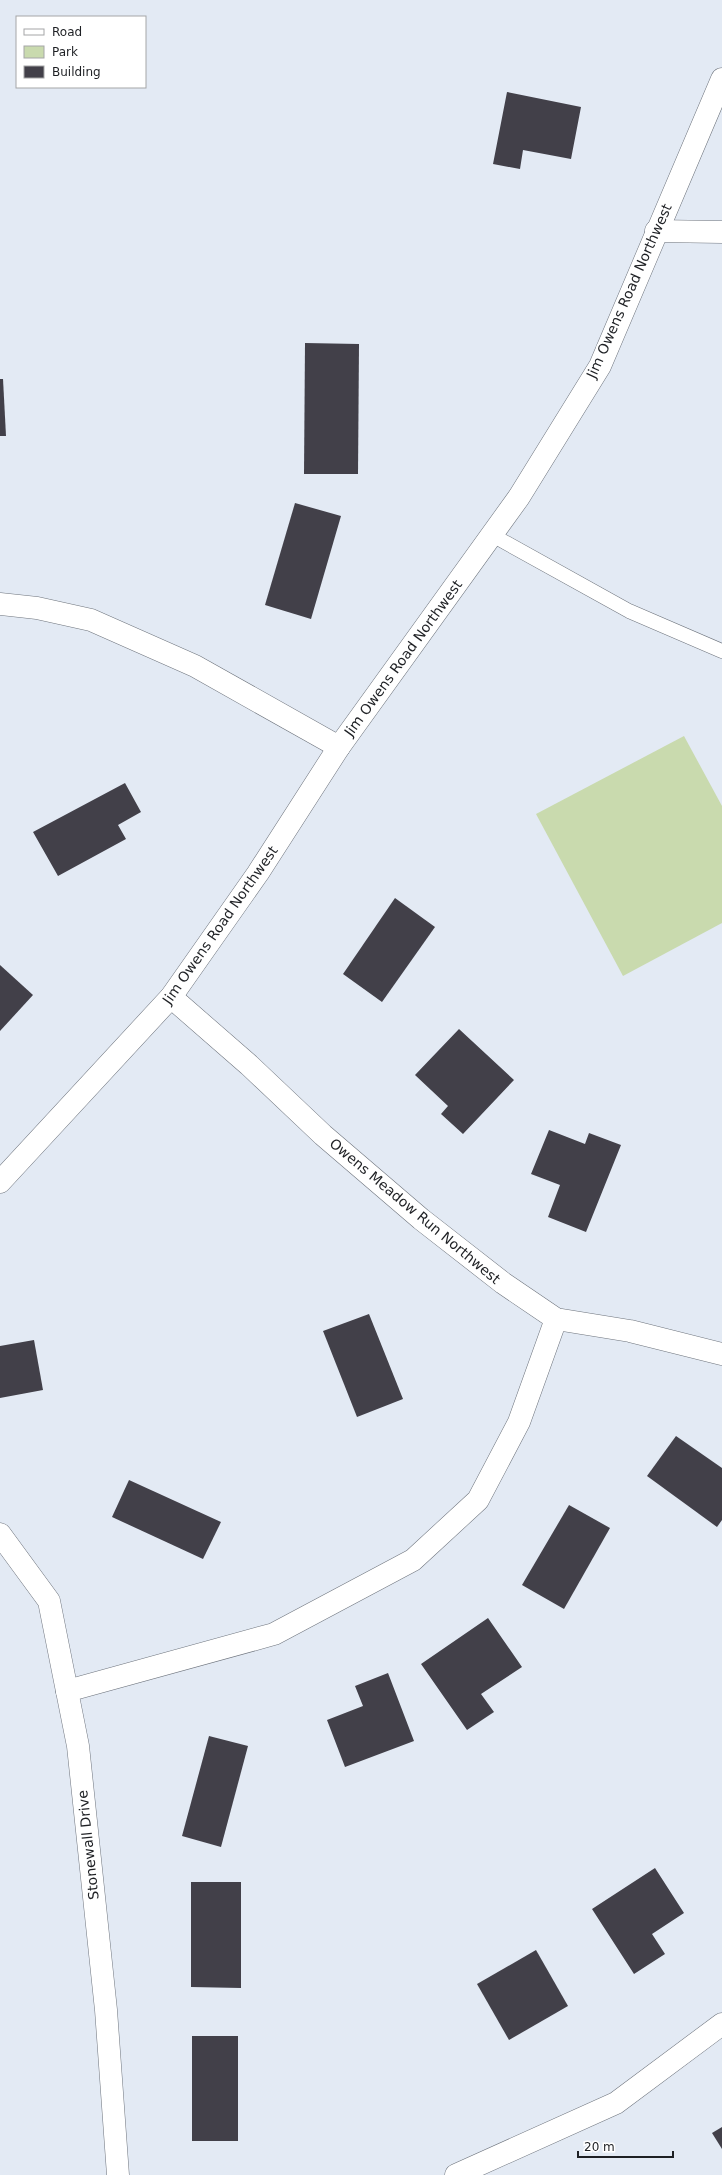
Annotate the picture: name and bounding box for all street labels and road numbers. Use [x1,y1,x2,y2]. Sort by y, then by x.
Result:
street label: Jim Owens Road Northwest [583,201,675,382]
street label: Jim Owens Road Northwest [340,576,465,740]
street label: Jim Owens Road Northwest [159,842,281,1008]
street label: Owens Meadow Run Northwest [327,1135,504,1287]
street label: Stonewall Drive [74,1789,102,1901]

